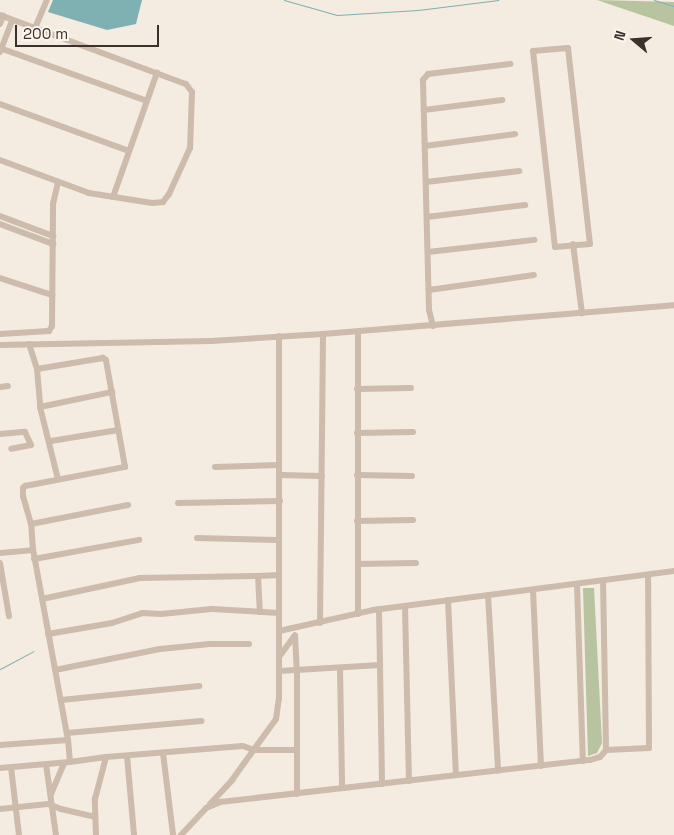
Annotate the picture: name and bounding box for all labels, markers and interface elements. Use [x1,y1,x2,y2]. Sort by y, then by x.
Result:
scale bar [18,15,161,47]
north arrow [609,15,659,65]
text: 200 m [23,24,68,43]
text: N [610,28,630,43]

